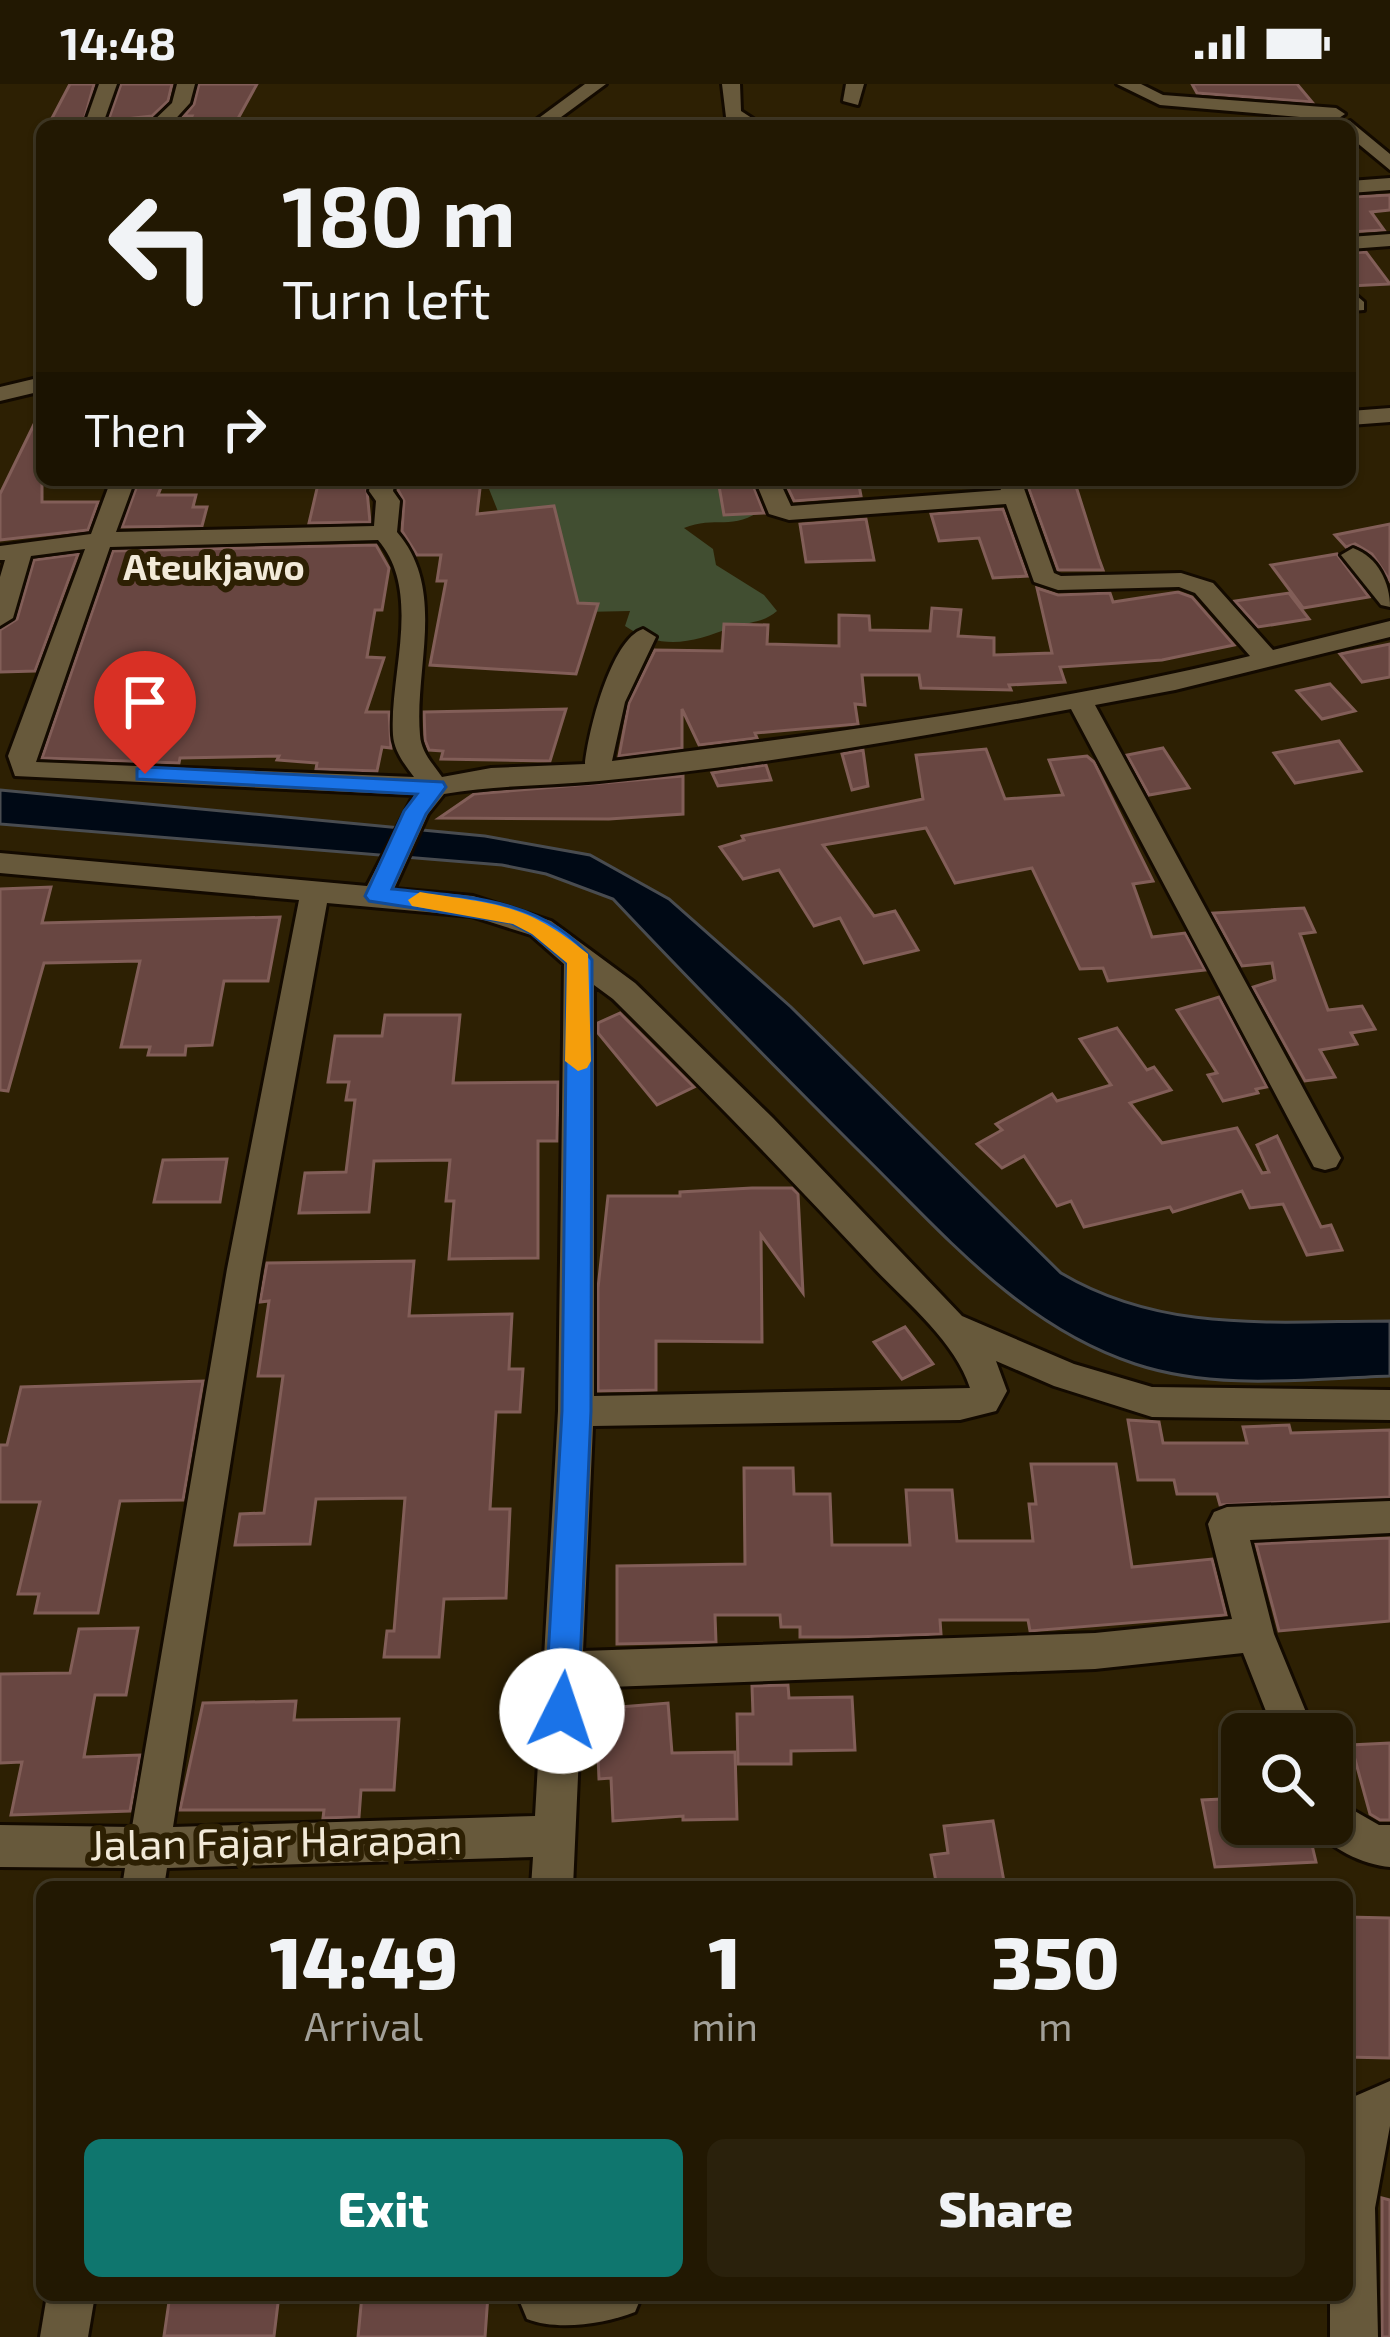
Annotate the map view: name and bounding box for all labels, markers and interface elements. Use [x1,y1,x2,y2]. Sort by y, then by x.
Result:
text: 14:48 [60,15,176,69]
text: 180 m [282,163,516,264]
icon: left [84,168,240,324]
text: Turn left [282,265,491,330]
icon: right [211,396,277,462]
text: Then [84,402,187,456]
district label: Ateukjawo [123,544,305,587]
pin [94,651,196,774]
icon: arrive [112,669,178,735]
position arrow [499,1648,625,1774]
map controls [1221,1713,1353,1845]
button: search [1221,1713,1353,1845]
street label: Jalan Fajar Harapan [89,1812,463,1869]
text: 14:49 [269,1917,458,2003]
text: 1 [708,1917,741,2003]
text: 350 [991,1917,1120,2003]
text: Arrival [304,2002,423,2049]
text: min [691,2002,758,2049]
text: m [1038,2002,1073,2049]
button: Exit [84,2139,683,2277]
button: Share [707,2139,1305,2277]

